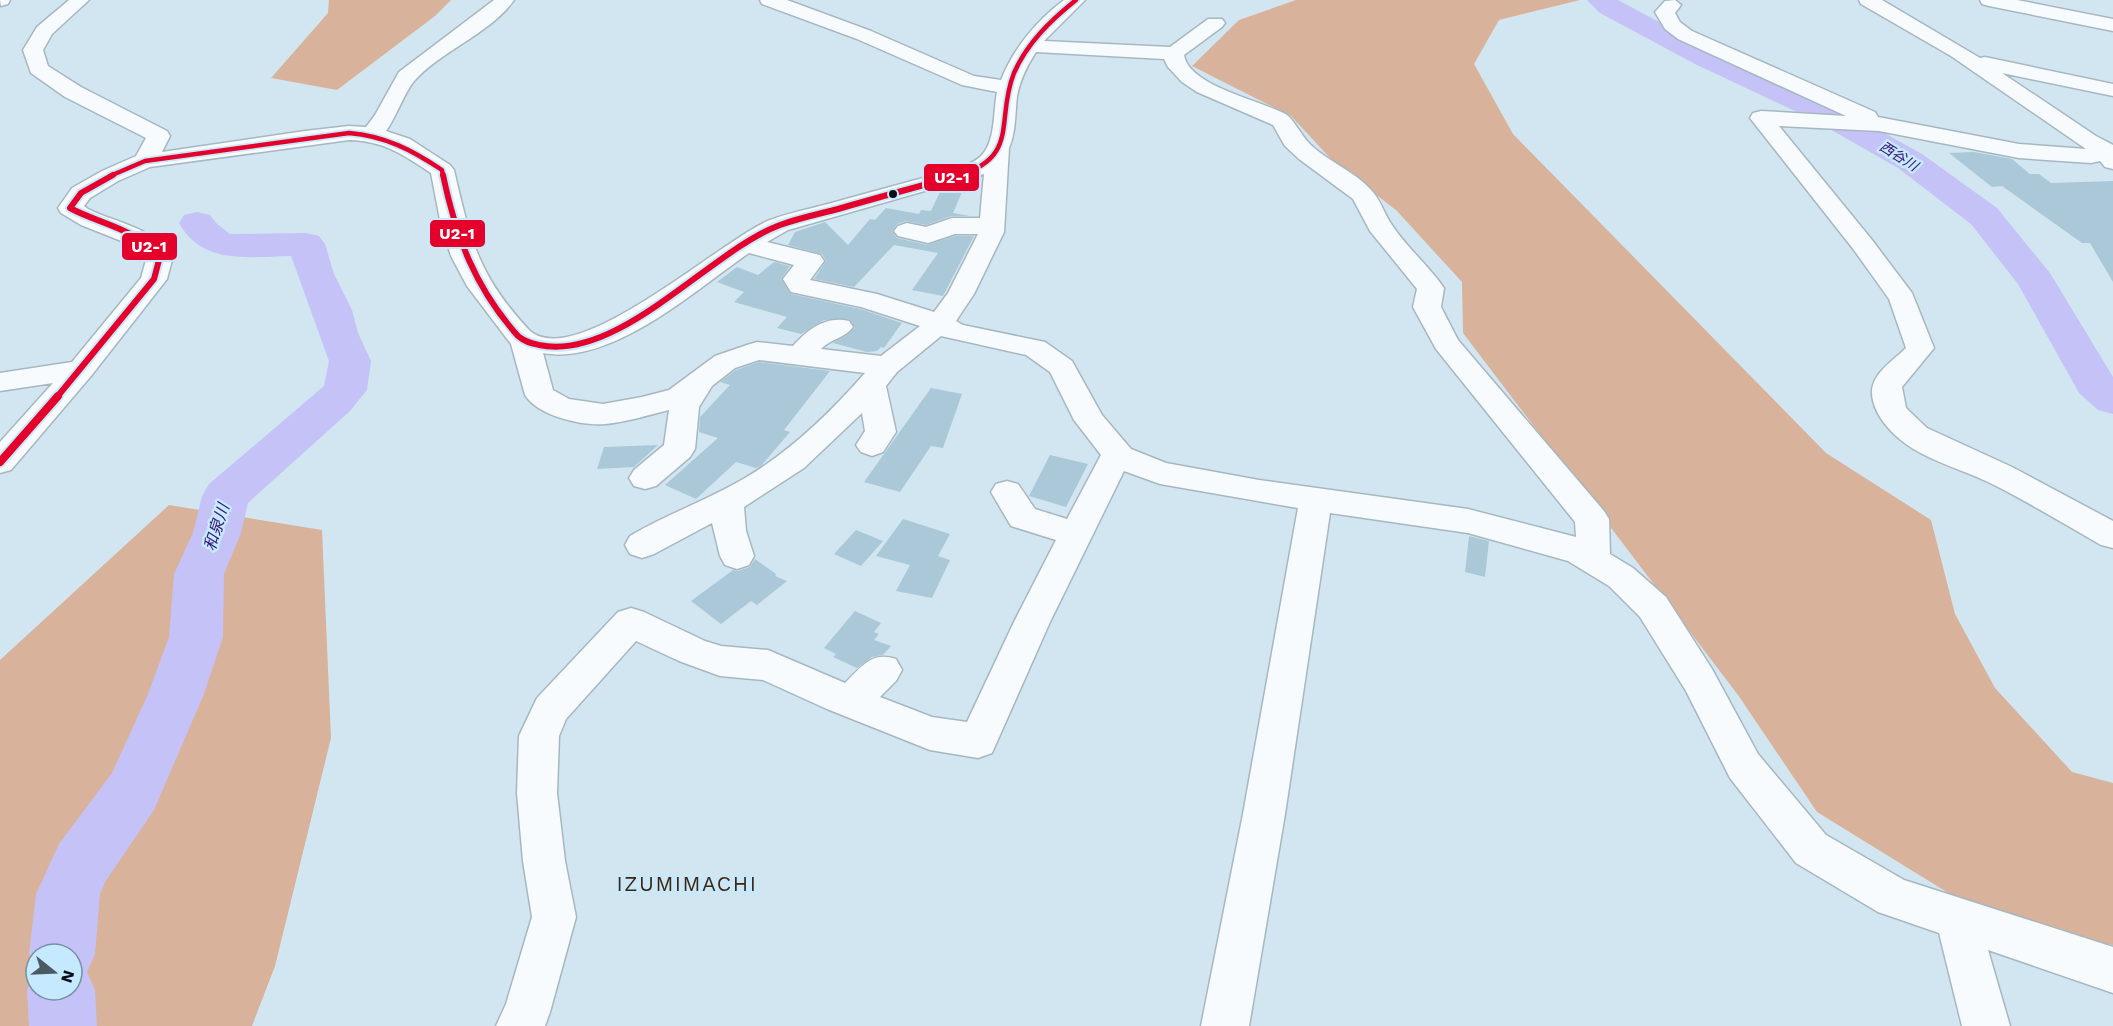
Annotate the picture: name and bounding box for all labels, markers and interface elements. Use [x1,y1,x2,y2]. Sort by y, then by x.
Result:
water label: 西谷川 [1877,138,1923,175]
line badge: U2-1 [923,163,980,192]
text: U2-1 [934,168,970,187]
unlabelled marker [887,188,899,200]
line badge: U2-1 [429,219,486,248]
text: U2-1 [439,224,475,243]
line badge: U2-1 [121,232,178,261]
text: U2-1 [131,237,167,256]
water label: 和泉川 [200,499,234,553]
district label: IZUMIMACHI [617,871,757,896]
north arrow [24,942,84,1002]
text: N [57,968,79,985]

